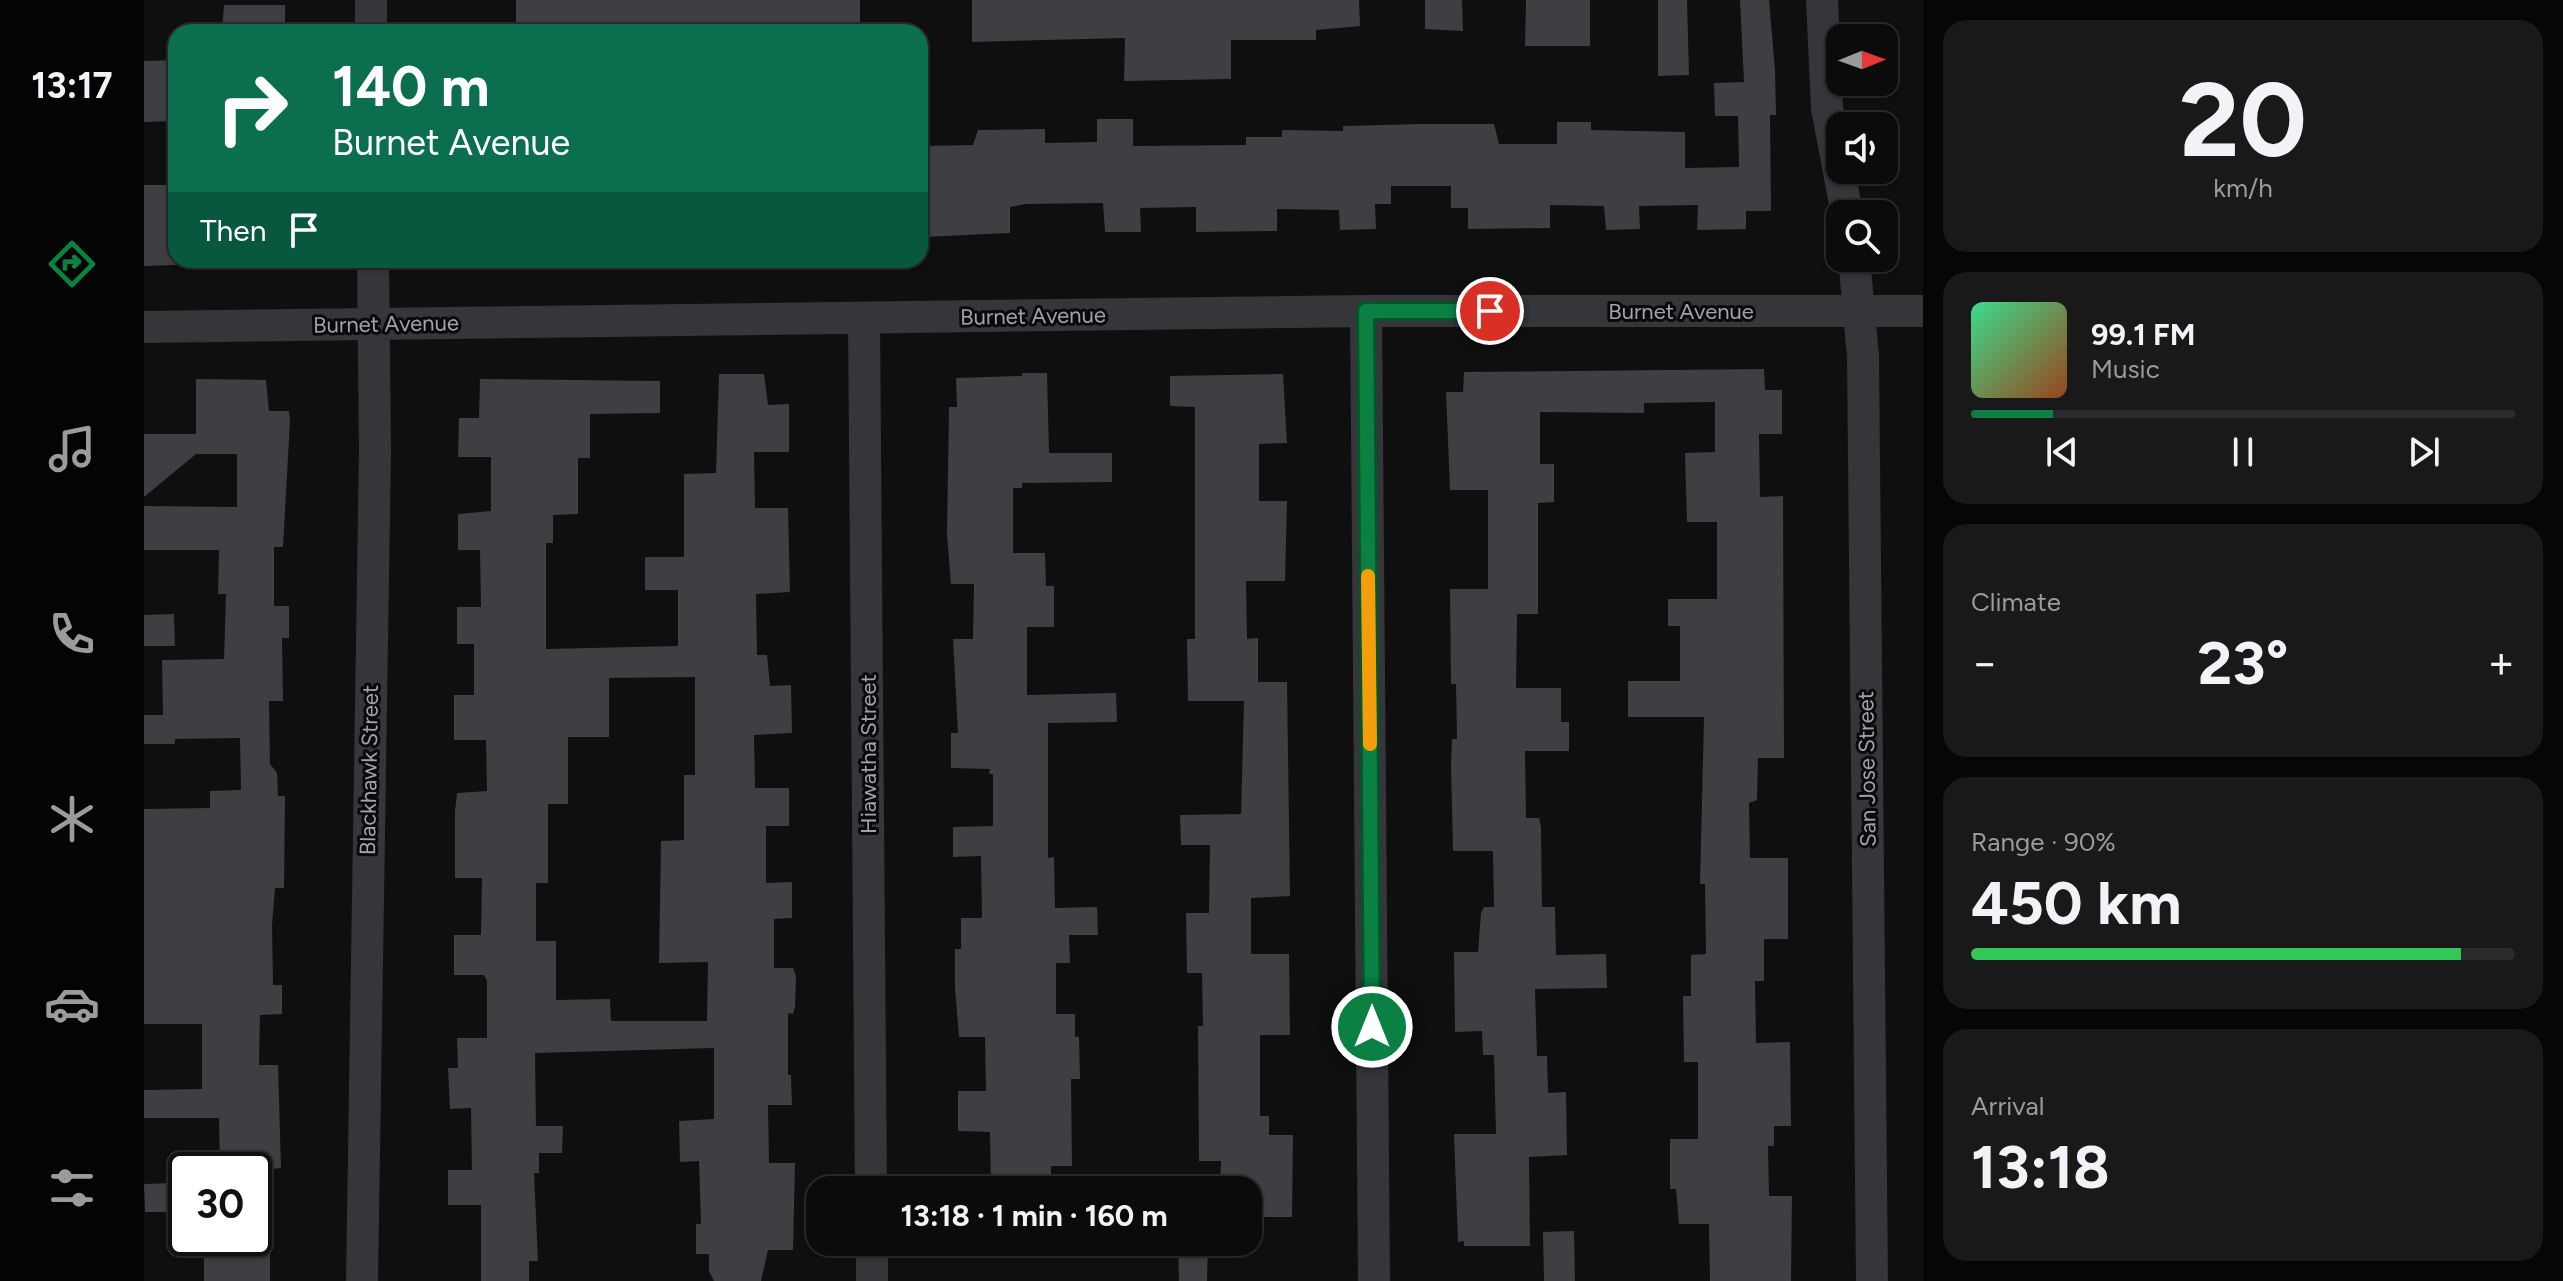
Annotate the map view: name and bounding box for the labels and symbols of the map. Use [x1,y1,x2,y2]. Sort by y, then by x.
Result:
north arrow [1826,24,1898,96]
pin [1456,277,1524,345]
street label: Burnet Avenue [1608,298,1754,325]
street label: Burnet Avenue [960,301,1106,331]
street label: Burnet Avenue [313,309,459,339]
street label: Hiawatha Street [855,674,882,834]
street label: Blackhawk Street [354,685,384,855]
street label: San Jose Street [1852,691,1882,847]
position arrow [1330,985,1414,1069]
speed limit sign: 30 [168,1152,272,1256]

